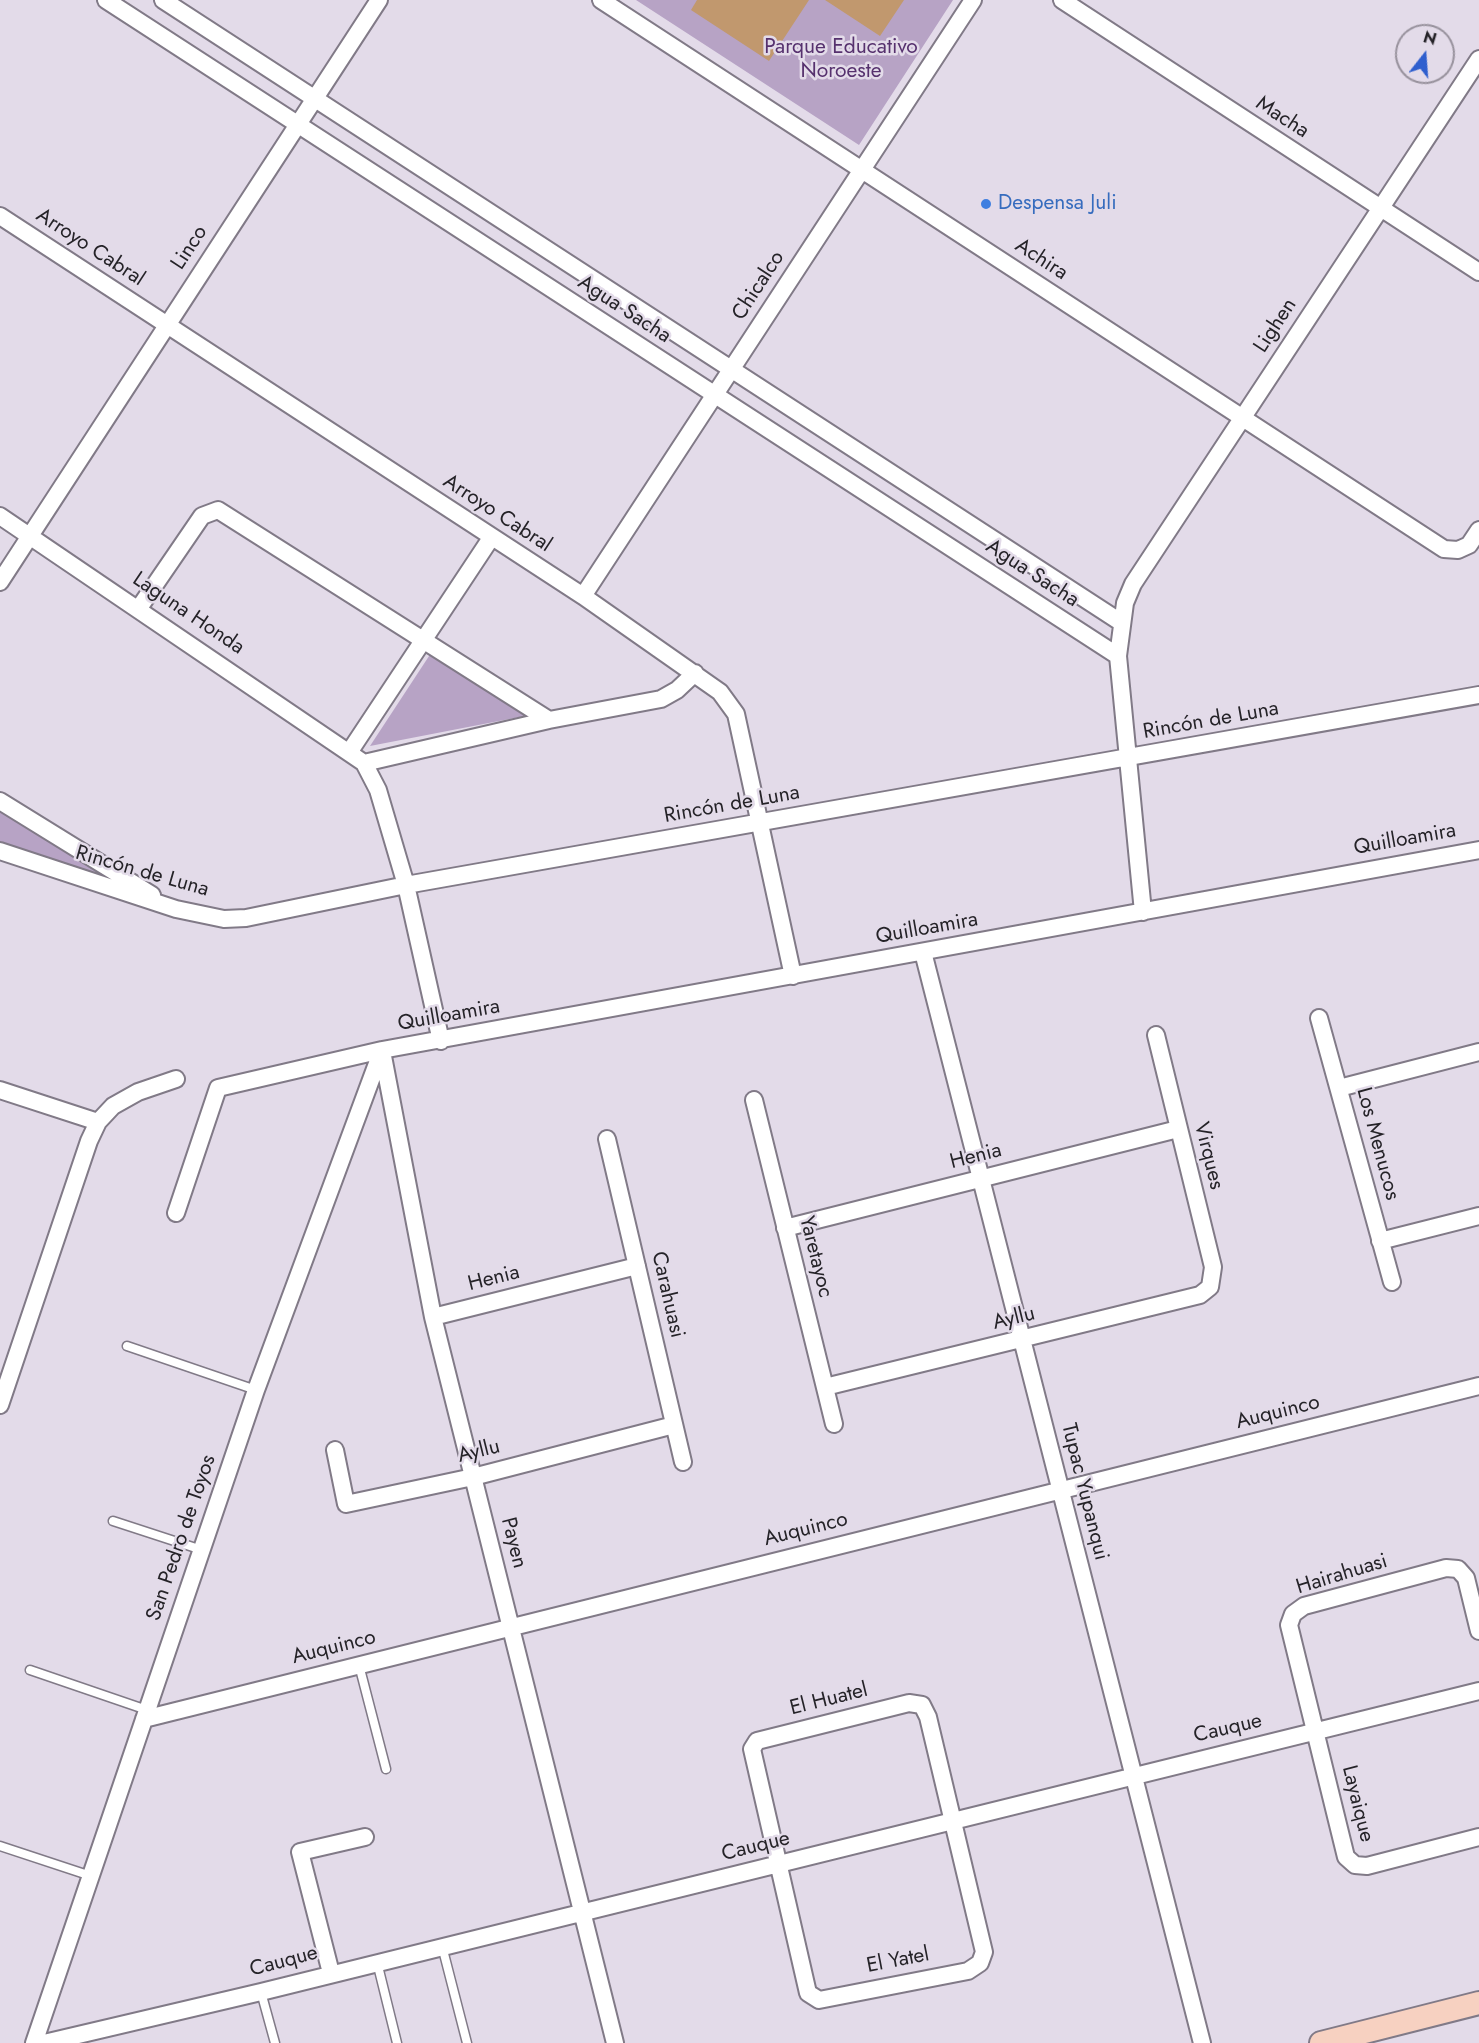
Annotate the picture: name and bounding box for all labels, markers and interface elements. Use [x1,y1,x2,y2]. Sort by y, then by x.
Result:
north arrow [1395,24,1455,84]
text: N [1420,25,1439,51]
park label: Parque Educativo Noroeste [764,35,918,85]
street label: Macha [1251,92,1313,144]
place label: Despensa Juli [998,191,1117,217]
marker: Despensa Juli [979,197,993,211]
street label: Arroyo Cabral [31,204,149,292]
street label: Linco [167,221,213,275]
street label: Achira [1010,234,1072,286]
street label: Chicalco [727,247,791,325]
street label: Agua Sacha [573,271,675,349]
street label: Lighen [1249,294,1303,358]
street label: Arroyo Cabral [438,470,556,558]
street label: Agua Sacha [981,535,1083,613]
street label: Laguna Honda [127,567,249,661]
street label: Rincón de Luna [1141,697,1281,745]
street label: Rincón de Luna [662,781,802,829]
street label: Quilloamira [1352,819,1458,861]
street label: Rincón de Luna [73,841,211,903]
street label: Quilloamira [874,908,980,950]
street label: Quilloamira [396,995,502,1037]
street label: Los Menucos [1350,1085,1404,1203]
street label: Virques [1187,1120,1229,1192]
street label: Henia [948,1138,1004,1176]
street label: Yaretayoc [793,1214,837,1300]
street label: Carahuasi [645,1249,689,1341]
street label: Henia [466,1260,522,1298]
street label: Ayllu [990,1302,1038,1336]
street label: Auquinco [1233,1390,1323,1436]
street label: Tupac Yupanqui [1055,1421,1113,1563]
street label: Ayllu [455,1435,503,1469]
street label: San Pedro de Toyos [142,1452,222,1624]
street label: Auquinco [761,1507,851,1553]
street label: Payen [495,1515,531,1571]
street label: Hairahuasi [1293,1549,1391,1601]
street label: Auquinco [289,1625,379,1671]
street label: El Huatel [787,1678,871,1722]
street label: Cauque [1191,1709,1265,1749]
street label: Layaique [1335,1763,1379,1845]
street label: Cauque [719,1826,793,1868]
street label: Cauque [247,1941,321,1983]
street label: El Yatel [865,1943,931,1979]

